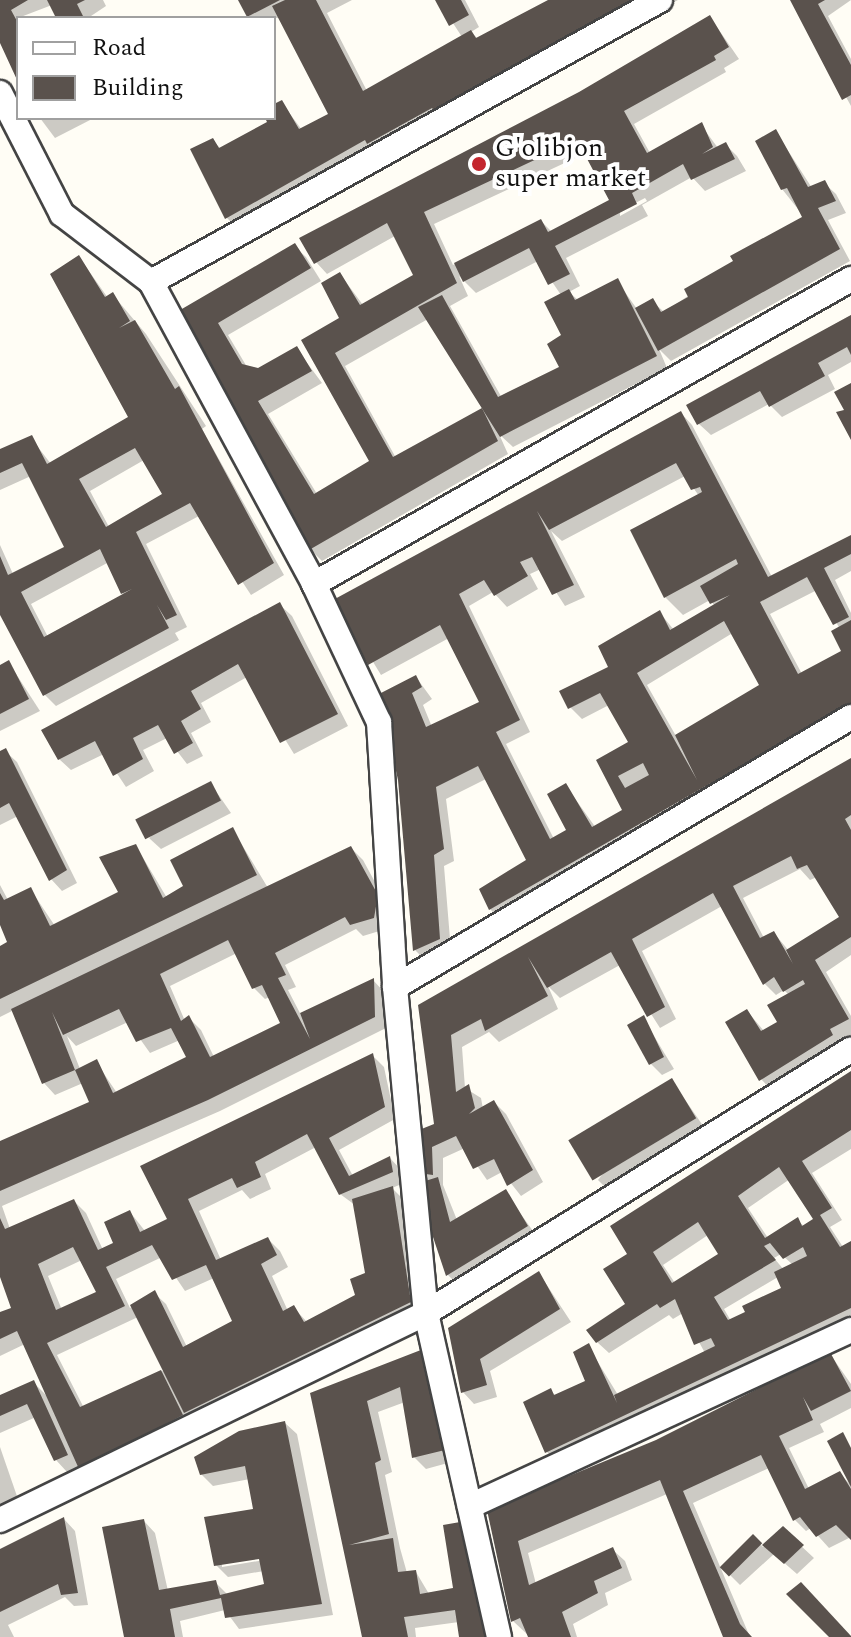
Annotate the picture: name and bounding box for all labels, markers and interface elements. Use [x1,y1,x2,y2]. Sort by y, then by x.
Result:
legend [16,16,276,120]
text: Road [92,30,146,66]
text: Building [92,70,184,106]
place label: G'olibjon super market [495,133,646,194]
marker: G'olibjon super market [470,155,488,173]

